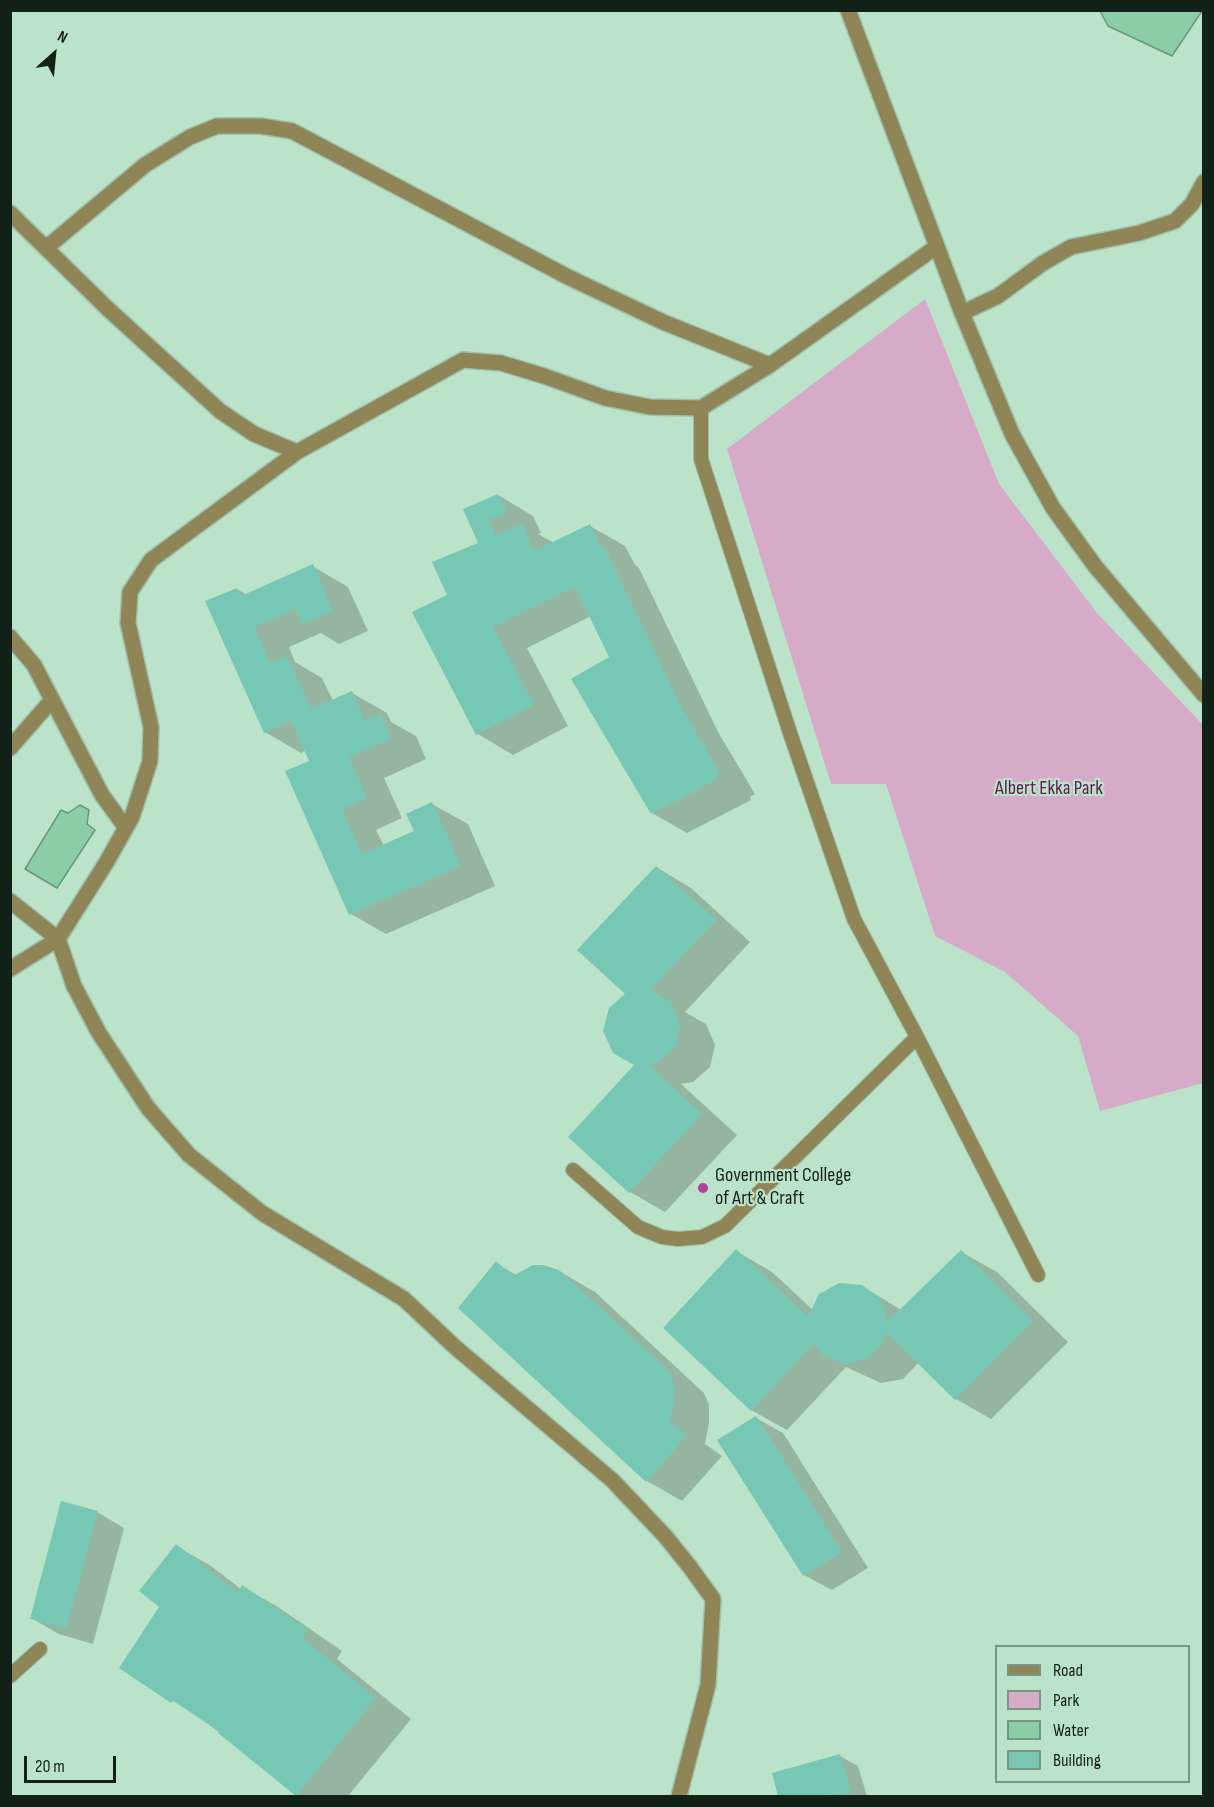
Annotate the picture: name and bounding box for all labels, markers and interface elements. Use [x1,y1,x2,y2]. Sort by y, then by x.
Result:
north arrow [24,24,84,84]
text: N [54,27,71,48]
park label: Albert Ekka Park [995,777,1103,801]
place label: Government College of Art & Craft [715,1164,851,1211]
marker: Government College of Art & Craft [696,1181,710,1195]
legend [995,1645,1190,1783]
text: Road [1053,1660,1083,1681]
text: Park [1053,1690,1079,1711]
text: Water [1053,1720,1089,1741]
scale bar [27,1744,118,1782]
text: Building [1053,1750,1101,1771]
text: 20 m [35,1756,65,1777]

